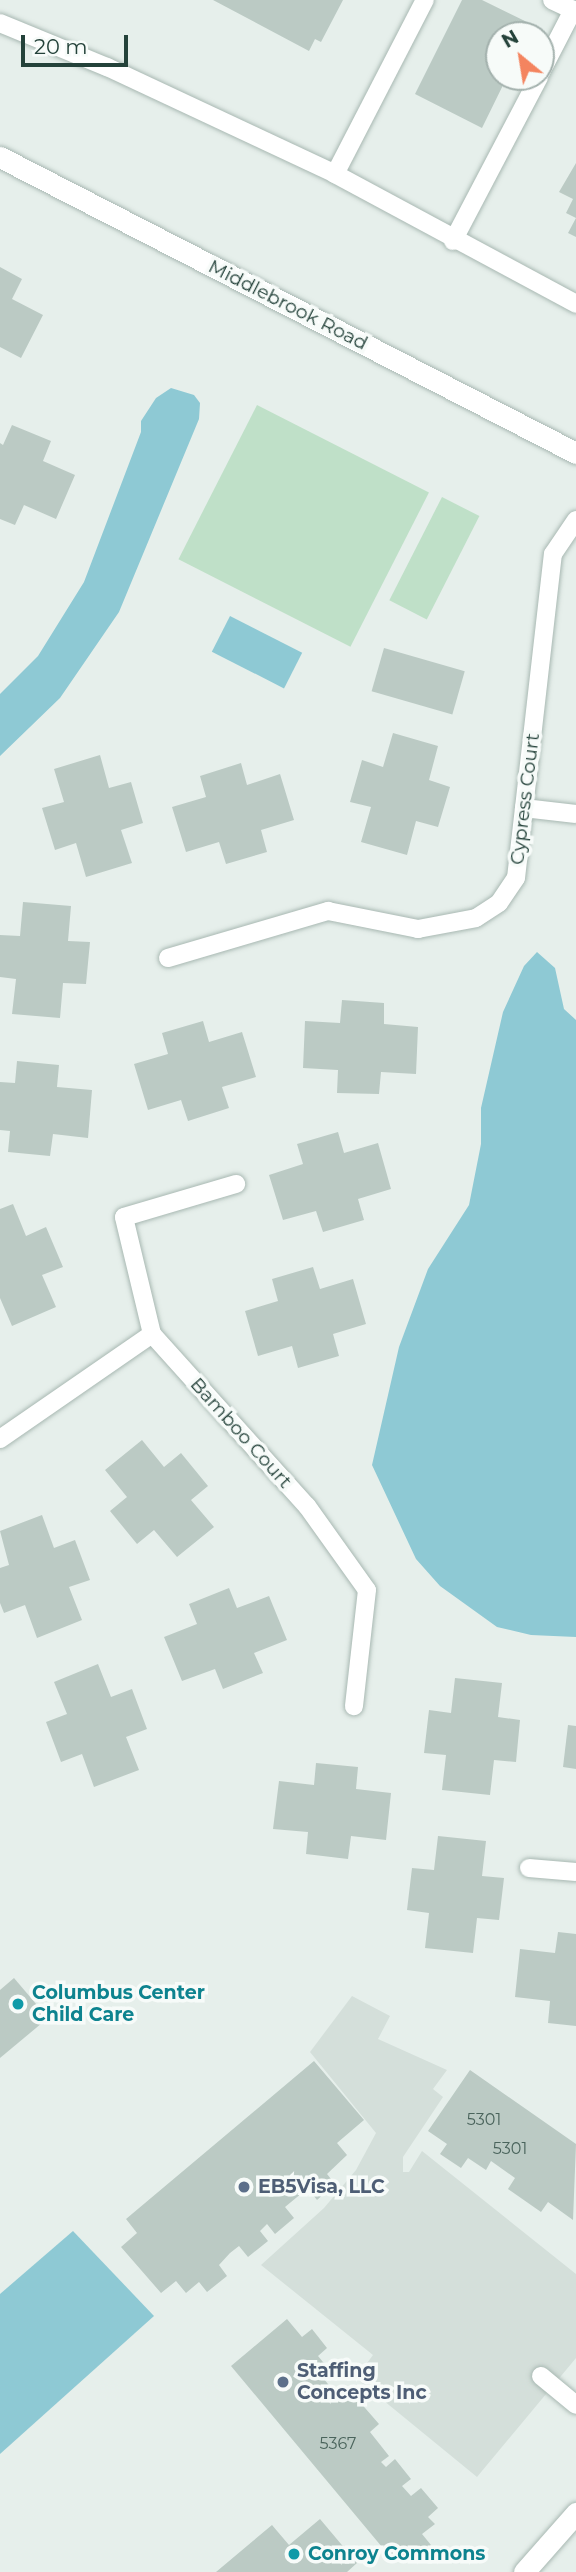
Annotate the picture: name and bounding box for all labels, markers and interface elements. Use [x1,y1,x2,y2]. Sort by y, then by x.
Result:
scale bar [24,21,131,65]
north arrow [485,21,555,91]
text: N [498,25,523,53]
text: 20 m [34,34,88,59]
street label: Middlebrook Road [205,255,371,355]
street label: Cypress Court [506,732,544,866]
street label: Bamboo Court [185,1373,297,1493]
place label: Columbus Center Child Care [32,1982,205,2026]
marker: Columbus Center Child Care [10,1996,26,2012]
house number: 5301 [467,2110,501,2130]
house number: 5301 [493,2139,527,2159]
place label: EB5Visa, LLC [258,2176,385,2198]
marker: EB5Visa, LLC [236,2179,252,2195]
place label: Staffing Concepts Inc [297,2360,427,2404]
marker: Staffing Concepts Inc [275,2374,291,2390]
house number: 5367 [319,2434,357,2454]
place label: Conroy Commons [308,2543,485,2565]
marker: Conroy Commons [286,2546,302,2562]

